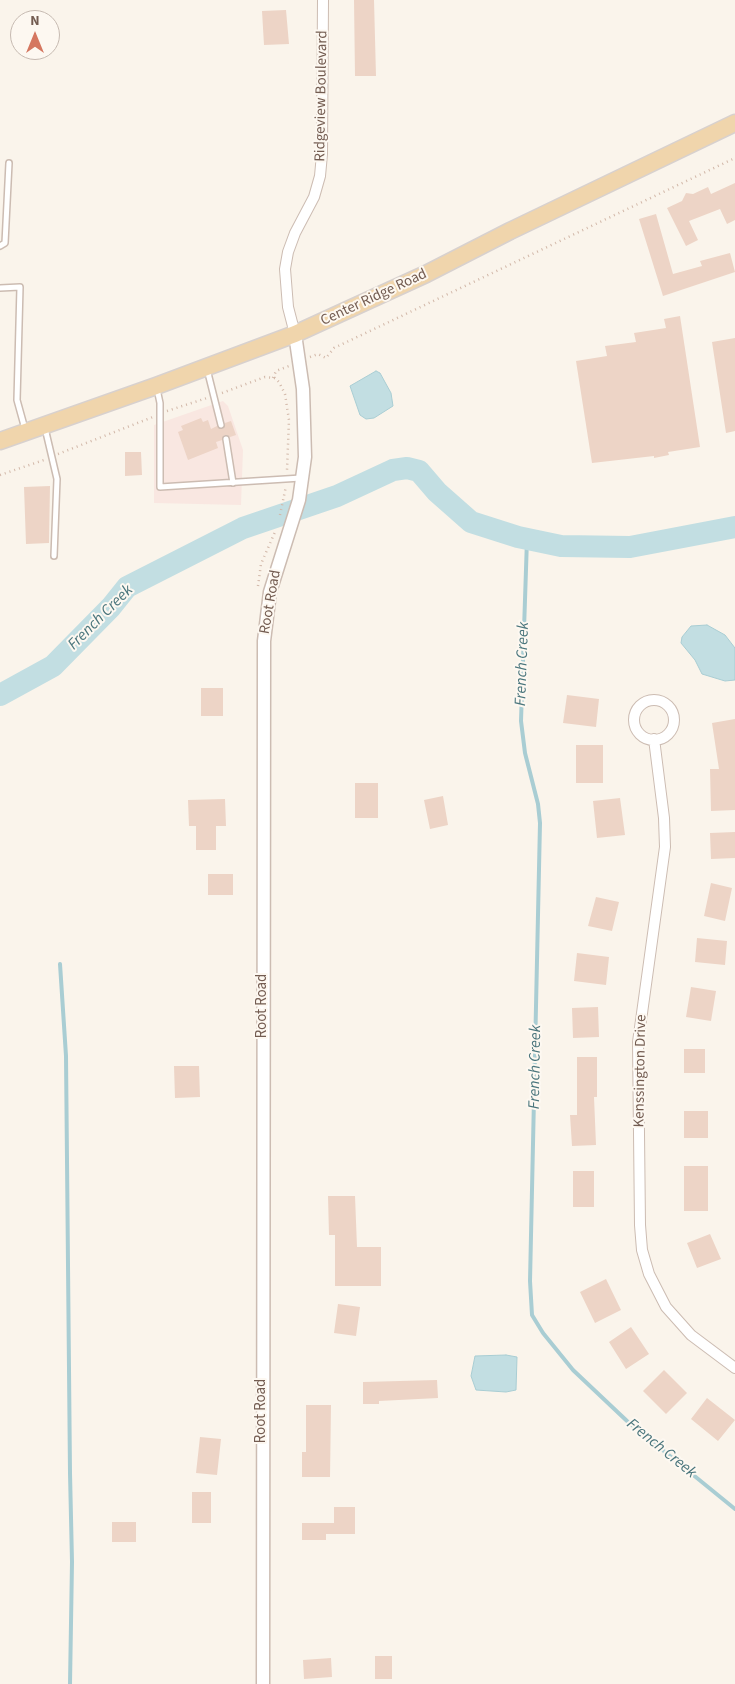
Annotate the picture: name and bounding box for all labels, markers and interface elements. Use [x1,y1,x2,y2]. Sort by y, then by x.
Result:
north arrow [10,10,60,60]
text: N [30,11,40,31]
street label: Ridgeview Boulevard [312,30,332,162]
street label: Center Ridge Road [318,265,430,331]
street label: Root Road [257,569,285,635]
water label: French Creek [64,581,138,655]
water label: French Creek [512,622,534,706]
street label: Root Road [254,974,272,1038]
street label: Kenssington Drive [631,1014,651,1128]
water label: French Creek [526,1025,546,1109]
street label: Root Road [253,1379,271,1443]
water label: French Creek [622,1415,700,1483]

